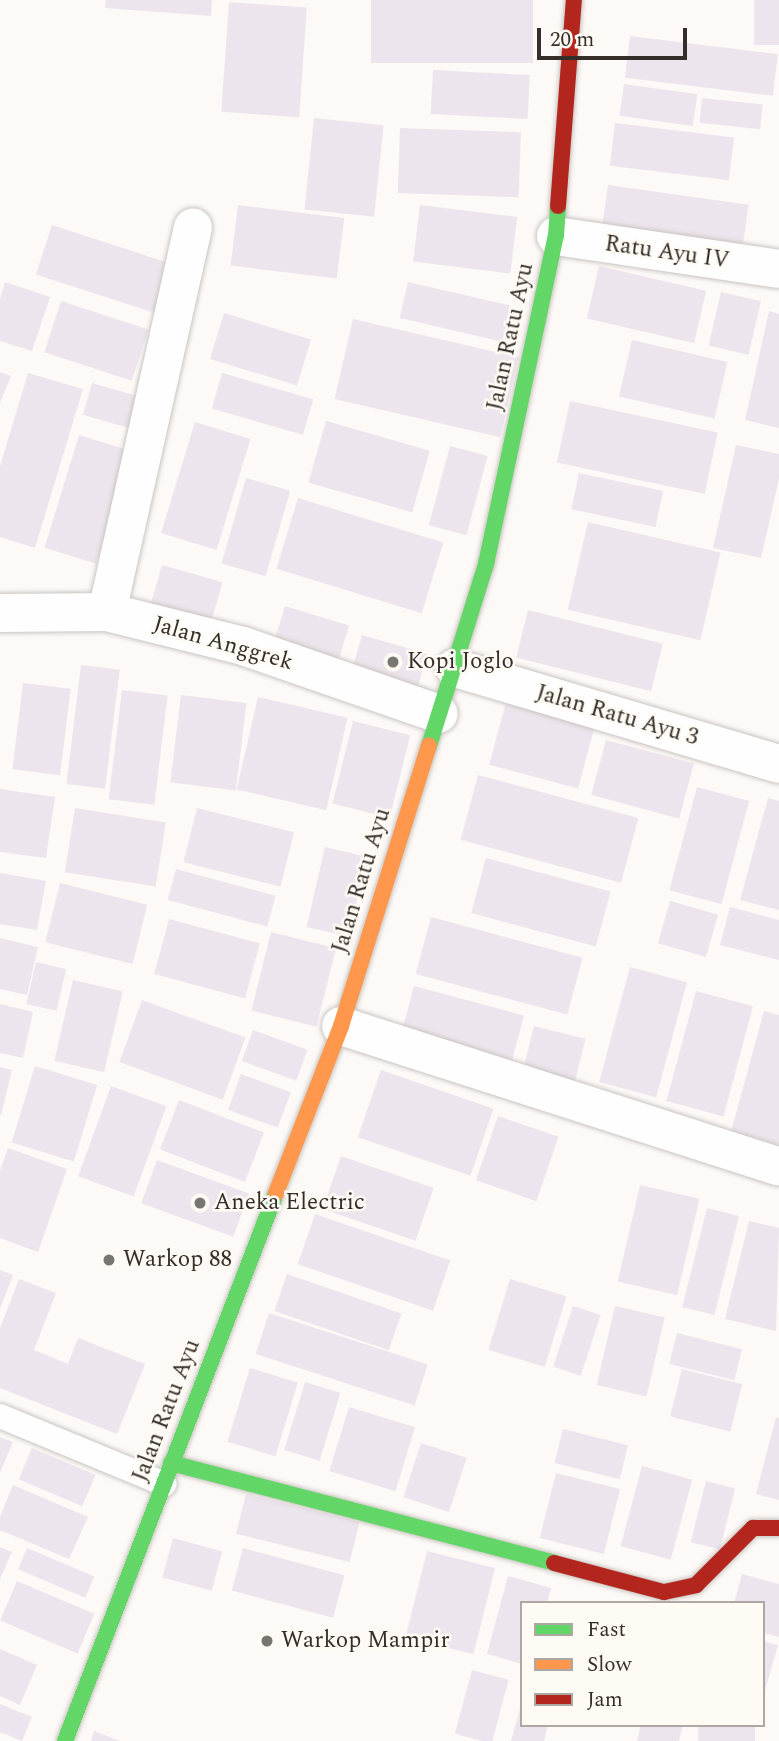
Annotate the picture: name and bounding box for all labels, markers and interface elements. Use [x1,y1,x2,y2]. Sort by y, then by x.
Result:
scale bar [541,14,692,58]
text: 20 m [550,24,594,56]
street label: Ratu Ayu IV [603,231,731,275]
street label: Jalan Ratu Ayu [482,261,540,413]
street label: Jalan Anggrek [150,611,296,677]
place label: Kopi Joglo [407,648,514,676]
marker: Kopi Joglo [385,654,401,670]
street label: Jalan Ratu Ayu 3 [533,680,701,752]
street label: Jalan Ratu Ayu [327,805,397,957]
place label: Aneka Electric [214,1189,365,1217]
marker: Aneka Electric [192,1195,208,1211]
place label: Warkop 88 [123,1246,232,1274]
marker: Warkop 88 [101,1252,117,1268]
street label: Jalan Ratu Ayu [127,1336,207,1486]
legend [520,1601,765,1727]
text: Fast [587,1614,626,1646]
place label: Warkop Mampir [281,1627,450,1655]
marker: Warkop Mampir [259,1633,275,1649]
text: Slow [587,1649,631,1681]
text: Jam [587,1684,623,1716]

